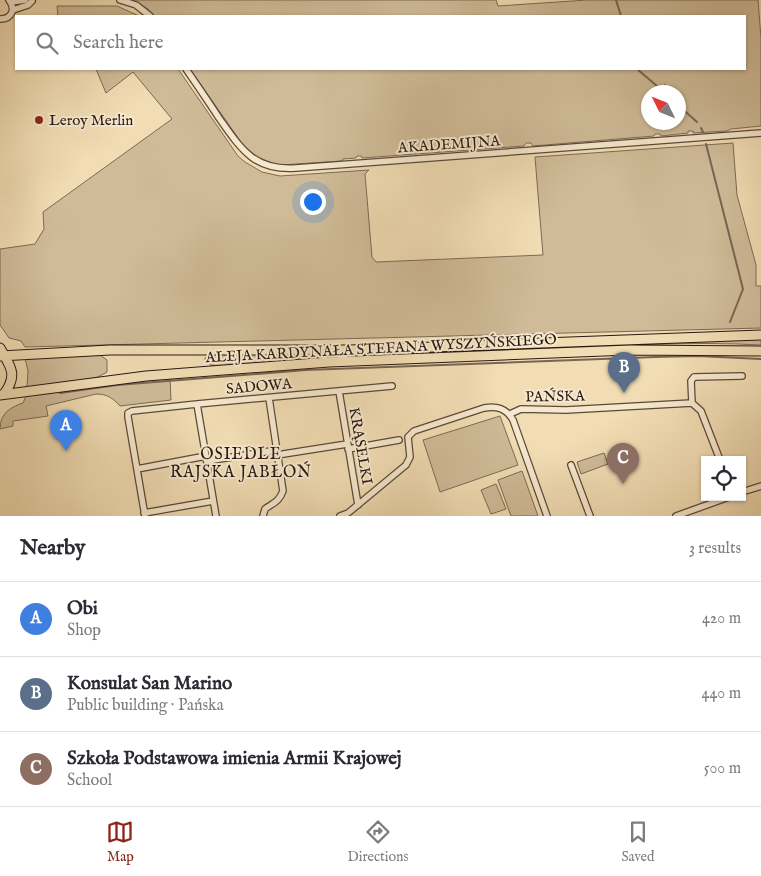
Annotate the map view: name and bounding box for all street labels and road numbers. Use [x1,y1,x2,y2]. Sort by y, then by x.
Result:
street label: AKADEMIJNA [396,131,502,158]
street label: ALEJA KARDYNAŁA STEFANA WYSZYŃSKIEGO [204,330,557,367]
street label: SADOWA [225,374,294,399]
street label: PAŃSKA [525,386,586,407]
street label: KRĄSELKI [344,406,377,487]

